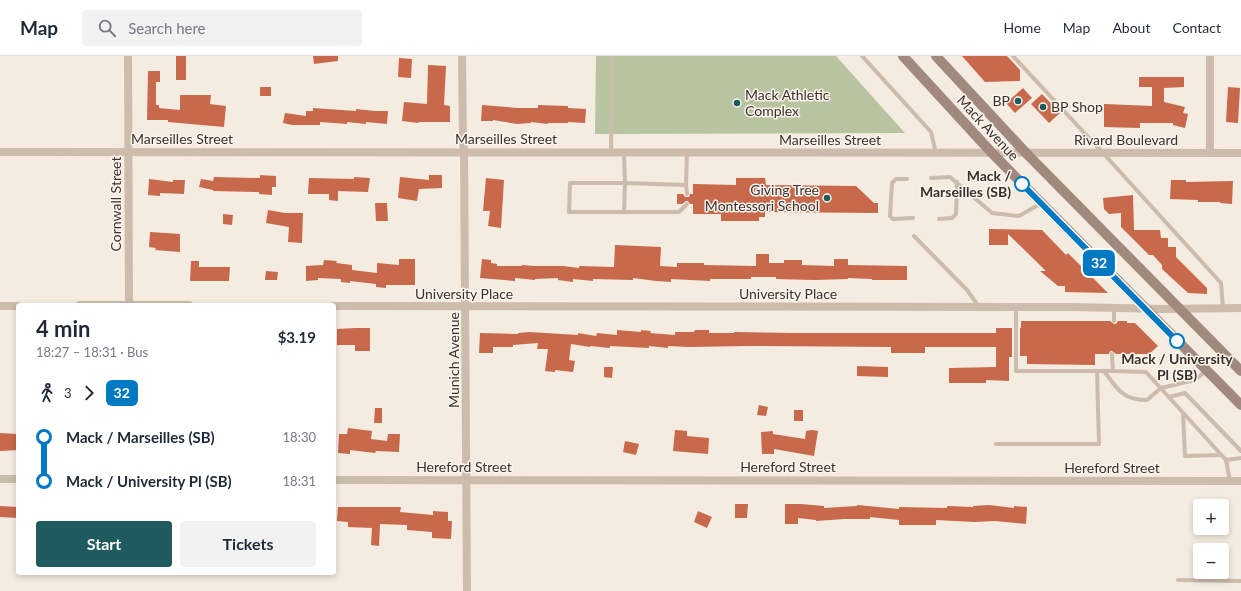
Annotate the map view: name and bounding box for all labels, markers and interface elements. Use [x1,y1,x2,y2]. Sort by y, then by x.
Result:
search box [82,10,362,46]
text: Map [20,16,58,39]
icon: search [96,17,118,39]
text: Search here [128,19,206,37]
text: Home [1003,19,1041,36]
text: Map [1063,19,1090,36]
text: About [1112,19,1150,36]
text: Contact [1172,19,1221,36]
place label: Mack Athletic Complex [745,86,830,119]
street label: Mack Avenue [954,92,1023,164]
place label: BP [993,92,1010,109]
marker: BP [1013,96,1023,106]
marker: Mack Athletic Complex [732,98,742,108]
place label: BP Shop [1051,98,1103,115]
marker: BP Shop [1038,102,1048,112]
street label: Marseilles Street [131,130,233,147]
street label: Marseilles Street [455,130,557,147]
street label: Marseilles Street [779,131,881,148]
street label: Rivard Boulevard [1074,131,1178,148]
street label: Cornwall Street [107,157,124,251]
place label: Mack / Marseilles (SB) [920,167,1011,200]
marker: Mack / Marseilles (SB) [1014,176,1030,192]
place label: Giving Tree Montessori School [705,181,819,214]
marker: Giving Tree Montessori School [822,193,832,203]
line badge: 32 [1081,250,1117,276]
text: 32 [1091,254,1107,271]
street label: University Place [415,285,513,302]
street label: University Place [739,285,837,302]
street label: Munich Avenue [445,312,462,408]
text: 4 min [36,315,91,342]
text: $3.19 [278,328,316,346]
marker: Mack / University Pl (SB) [1169,333,1185,349]
text: 18:27 – 18:31 · Bus [36,344,148,360]
place label: Mack / University Pl (SB) [1121,350,1233,383]
icon: walk [36,382,58,404]
icon: forward [78,382,100,404]
text: 32 [114,384,130,401]
text: 3 [64,385,72,401]
text: Mack / Marseilles (SB) [66,428,215,446]
text: 18:30 [283,429,316,445]
street label: Hereford Street [416,458,512,475]
street label: Hereford Street [740,458,836,475]
street label: Hereford Street [1064,459,1160,476]
text: Mack / University Pl (SB) [66,472,232,490]
text: 18:31 [283,473,316,489]
map controls [1193,499,1229,579]
button: + [1193,499,1229,535]
button: Start [36,521,172,567]
button: Tickets [180,521,316,567]
button: − [1193,543,1229,579]

